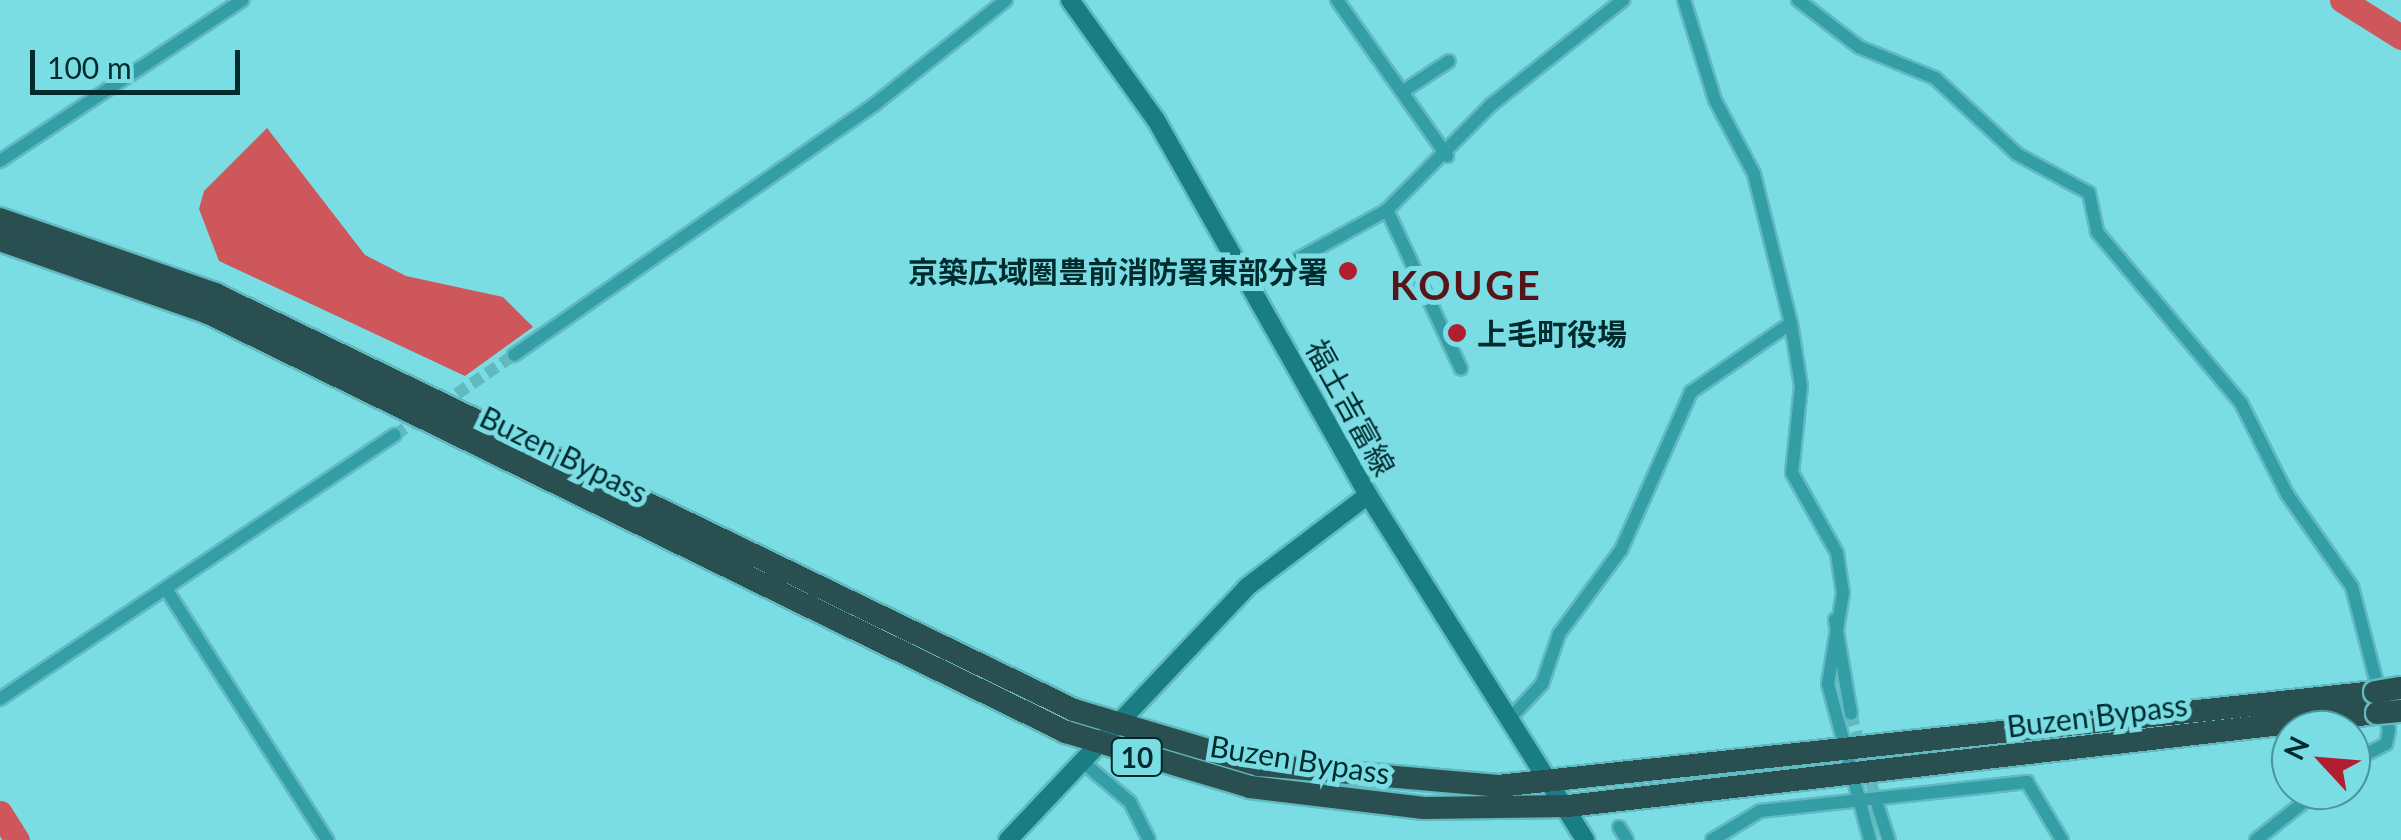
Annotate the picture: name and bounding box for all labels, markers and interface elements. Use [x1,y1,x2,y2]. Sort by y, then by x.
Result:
scale bar [35,30,245,92]
text: 100 m [47,49,132,85]
place label: 京築広域圏豊前消防署東部分署 [908,253,1328,289]
marker: 京築広域圏豊前消防署東部分署 [1337,260,1359,282]
district label: KOUGE [1390,261,1542,309]
place label: 上毛町役場 [1477,315,1627,351]
marker: 上毛町役場 [1446,322,1468,344]
street label: 福土吉富線 [1299,333,1403,481]
street label: Buzen Bypass [475,398,653,510]
street label: Buzen Bypass [2005,686,2189,744]
north arrow [2271,710,2371,810]
street label: Buzen Bypass [1208,727,1392,791]
text: N [2276,731,2316,765]
road number: 10 [1110,734,1164,780]

